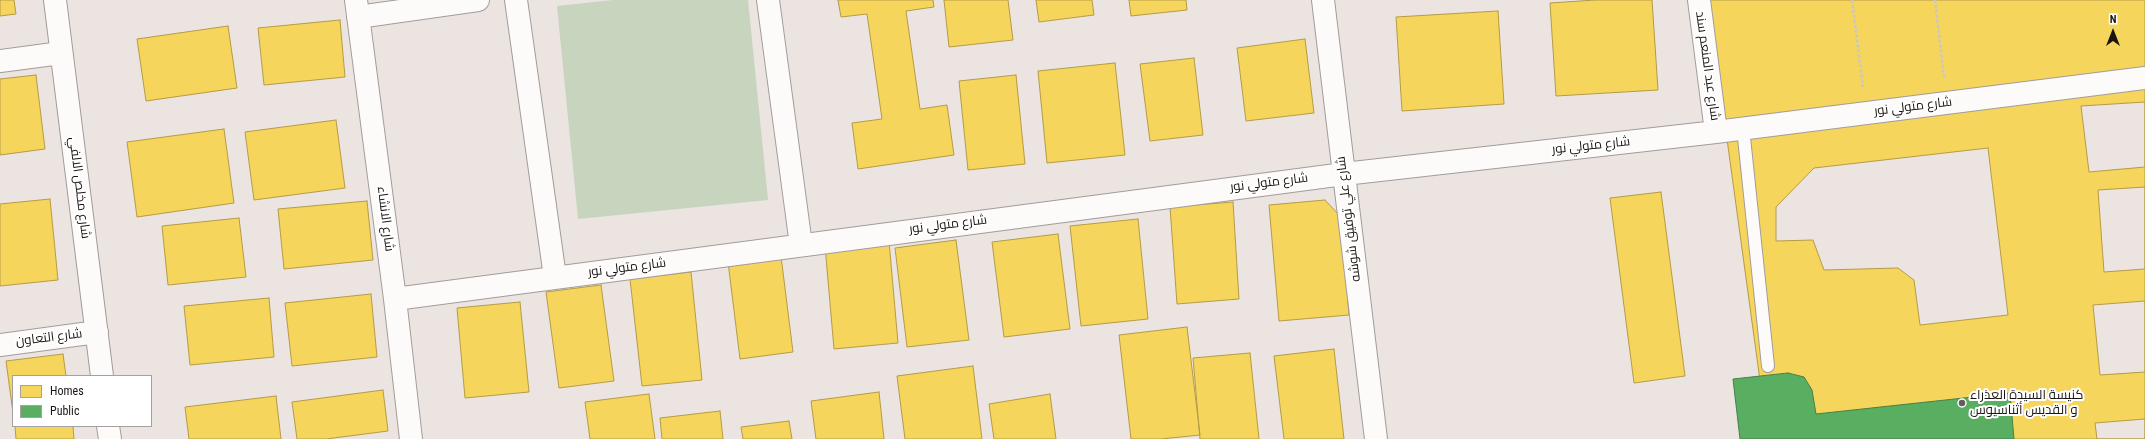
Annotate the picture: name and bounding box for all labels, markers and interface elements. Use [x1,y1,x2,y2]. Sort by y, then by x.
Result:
street label: شارع عبد المنعم سند [1692,10,1722,122]
north arrow [2093,12,2133,52]
text: N [2110,13,2116,26]
street label: شارع متولي نور [1873,94,1953,120]
street label: شارع متولي نور [1551,134,1631,158]
street label: شارع مخلص الالفي [65,136,93,240]
street label: شارع علي توفيق شوشه [1334,155,1364,283]
street label: شارع متولي نور [1229,170,1309,196]
street label: شارع الانشاء [373,185,397,253]
street label: شارع متولي نور [908,212,988,238]
street label: شارع متولي نور [587,255,667,281]
street label: شارع التعاون [15,326,83,350]
legend [12,375,152,427]
text: Homes [50,384,84,398]
place label: كنيسة السيدة العذراء و القديس أثناسيوس [1970,388,2083,419]
marker: كنيسة السيدة العذراء و القديس أثناسيوس [1957,398,1967,408]
text: Public [50,404,79,418]

